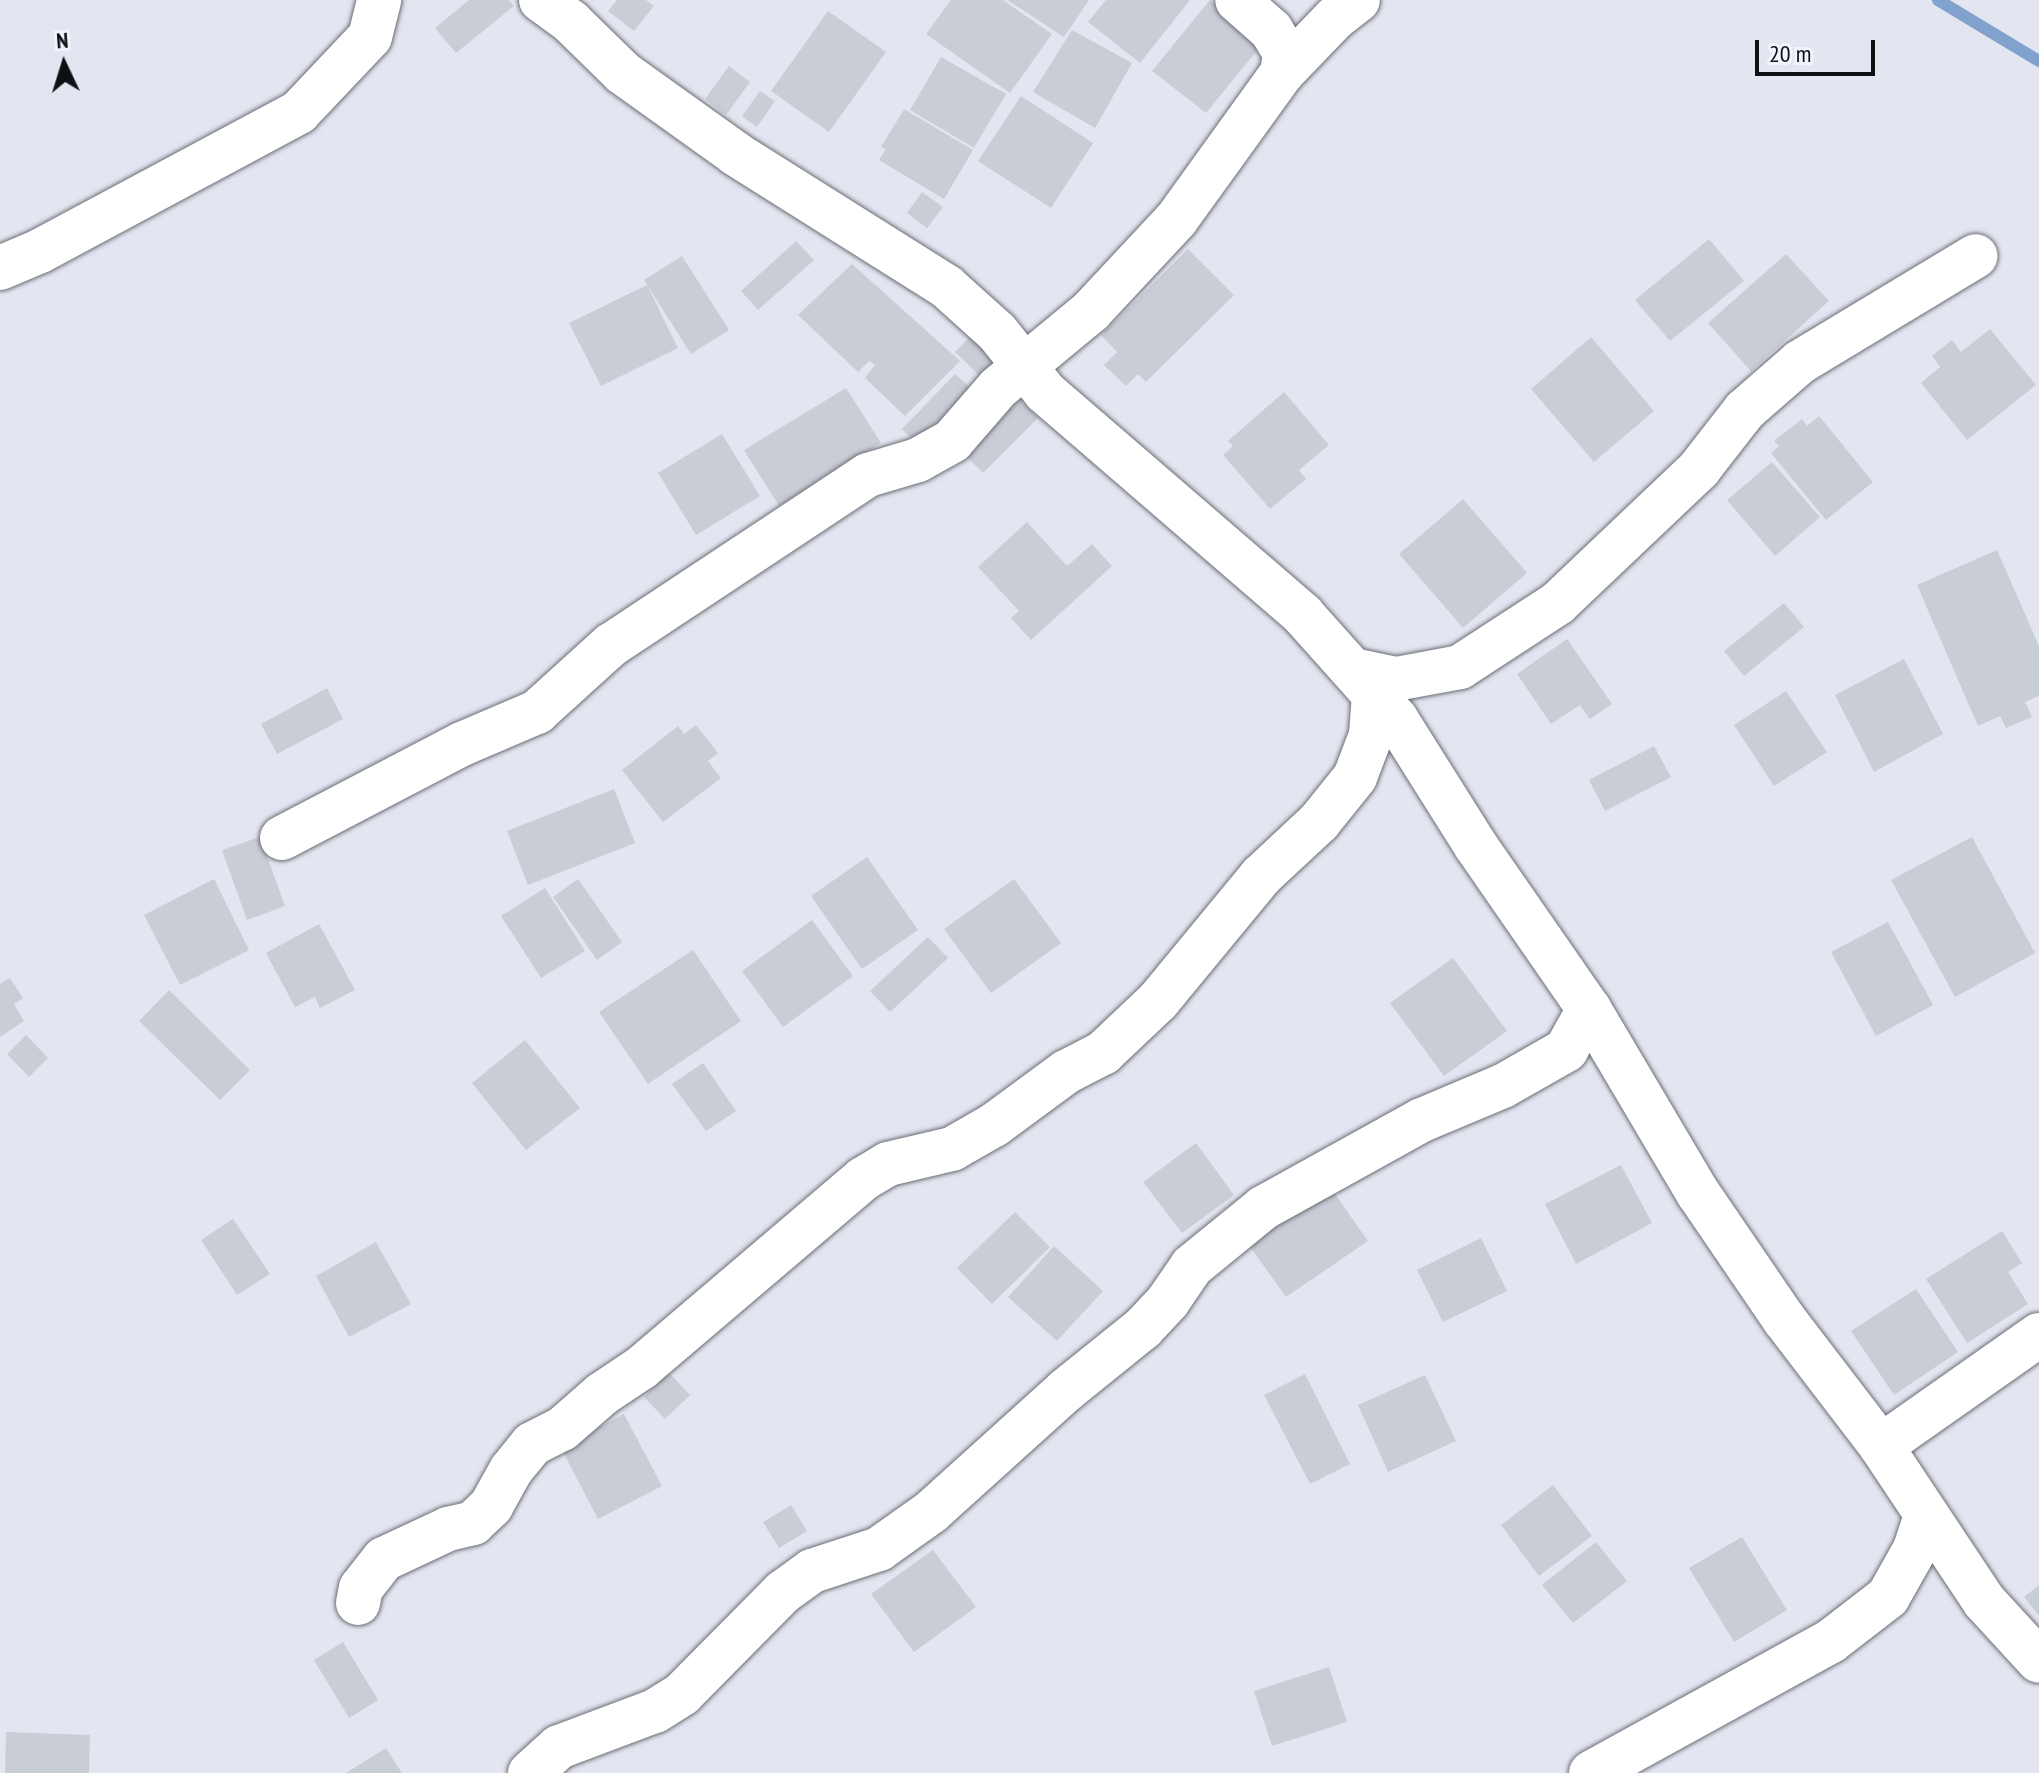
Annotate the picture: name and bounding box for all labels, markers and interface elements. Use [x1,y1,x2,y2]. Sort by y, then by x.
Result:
north arrow [24,24,104,104]
scale bar [1759,24,1879,74]
text: N [55,26,69,54]
text: 20 m [1769,38,1811,69]

